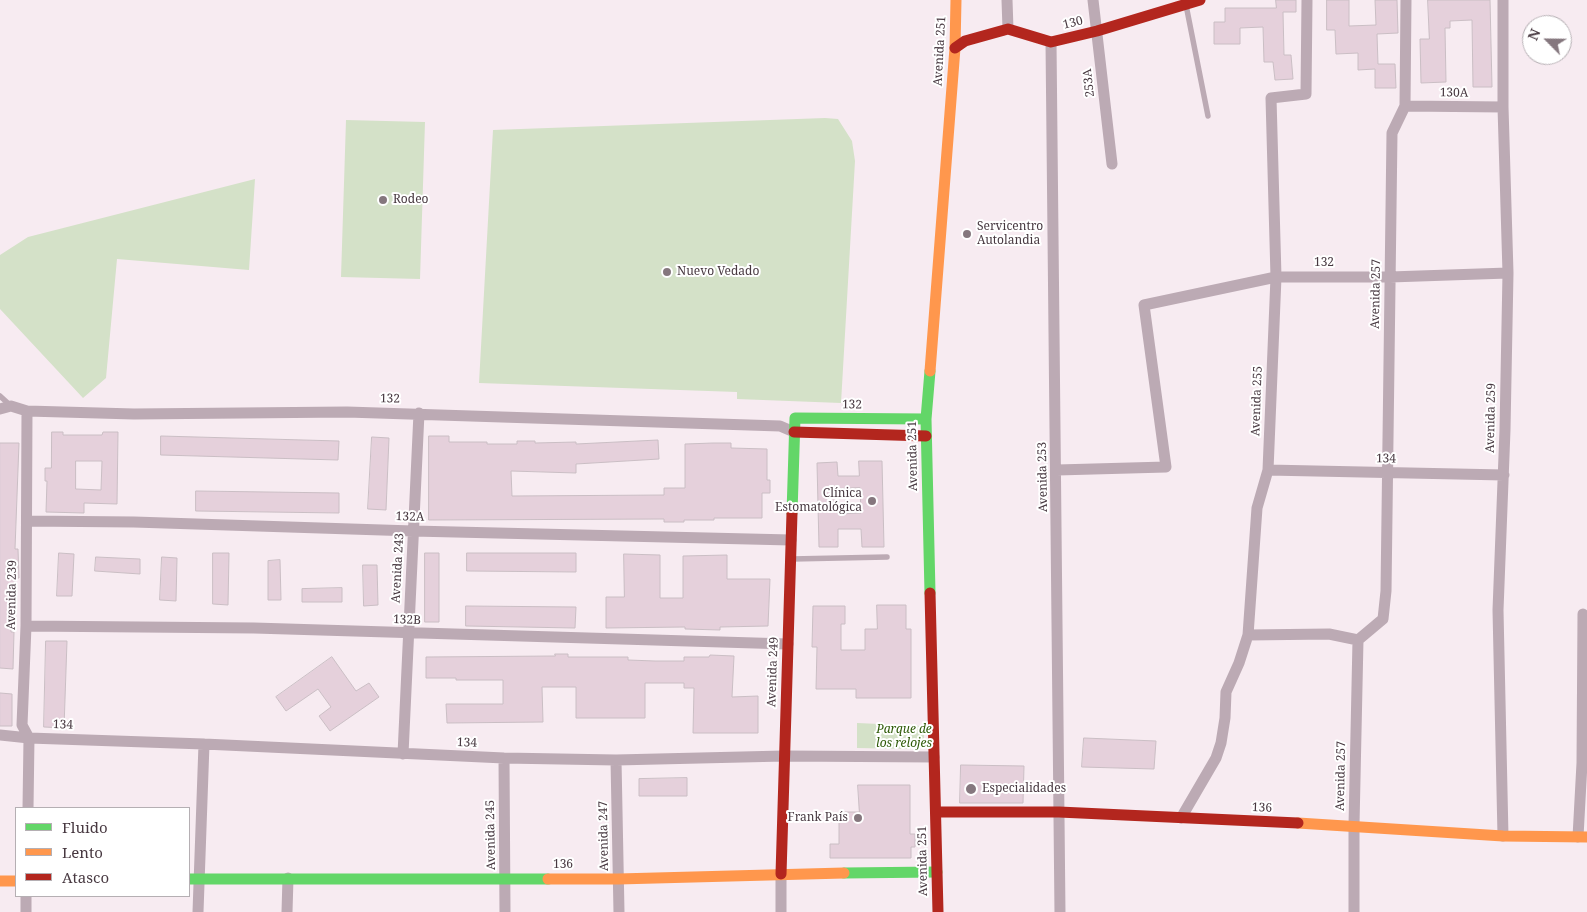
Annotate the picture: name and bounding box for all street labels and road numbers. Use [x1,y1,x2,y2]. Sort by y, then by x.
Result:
street label: 130 [1061,14,1085,32]
street label: Avenida 251 [931,16,949,86]
street label: 253A [1080,68,1098,98]
street label: 130A [1440,86,1468,100]
street label: 132 [1314,256,1334,270]
street label: Avenida 257 [1368,259,1384,329]
street label: Avenida 255 [1249,366,1265,436]
street label: Avenida 259 [1483,383,1499,453]
street label: 132 [380,392,400,406]
street label: 132 [842,398,862,412]
street label: Avenida 251 [905,421,921,491]
street label: Avenida 253 [1035,442,1051,512]
street label: 134 [1376,452,1396,466]
street label: 132A [395,509,425,525]
street label: Avenida 243 [389,533,407,603]
street label: Avenida 239 [4,560,20,630]
street label: 132B [393,612,421,628]
street label: Avenida 249 [765,637,781,707]
street label: 134 [53,717,73,733]
street label: 134 [457,735,477,751]
street label: Avenida 257 [1333,741,1349,811]
street label: Avenida 245 [483,800,499,870]
street label: 136 [1252,800,1272,816]
street label: Avenida 247 [596,801,612,871]
street label: Avenida 251 [915,826,931,896]
street label: 136 [553,858,573,872]

